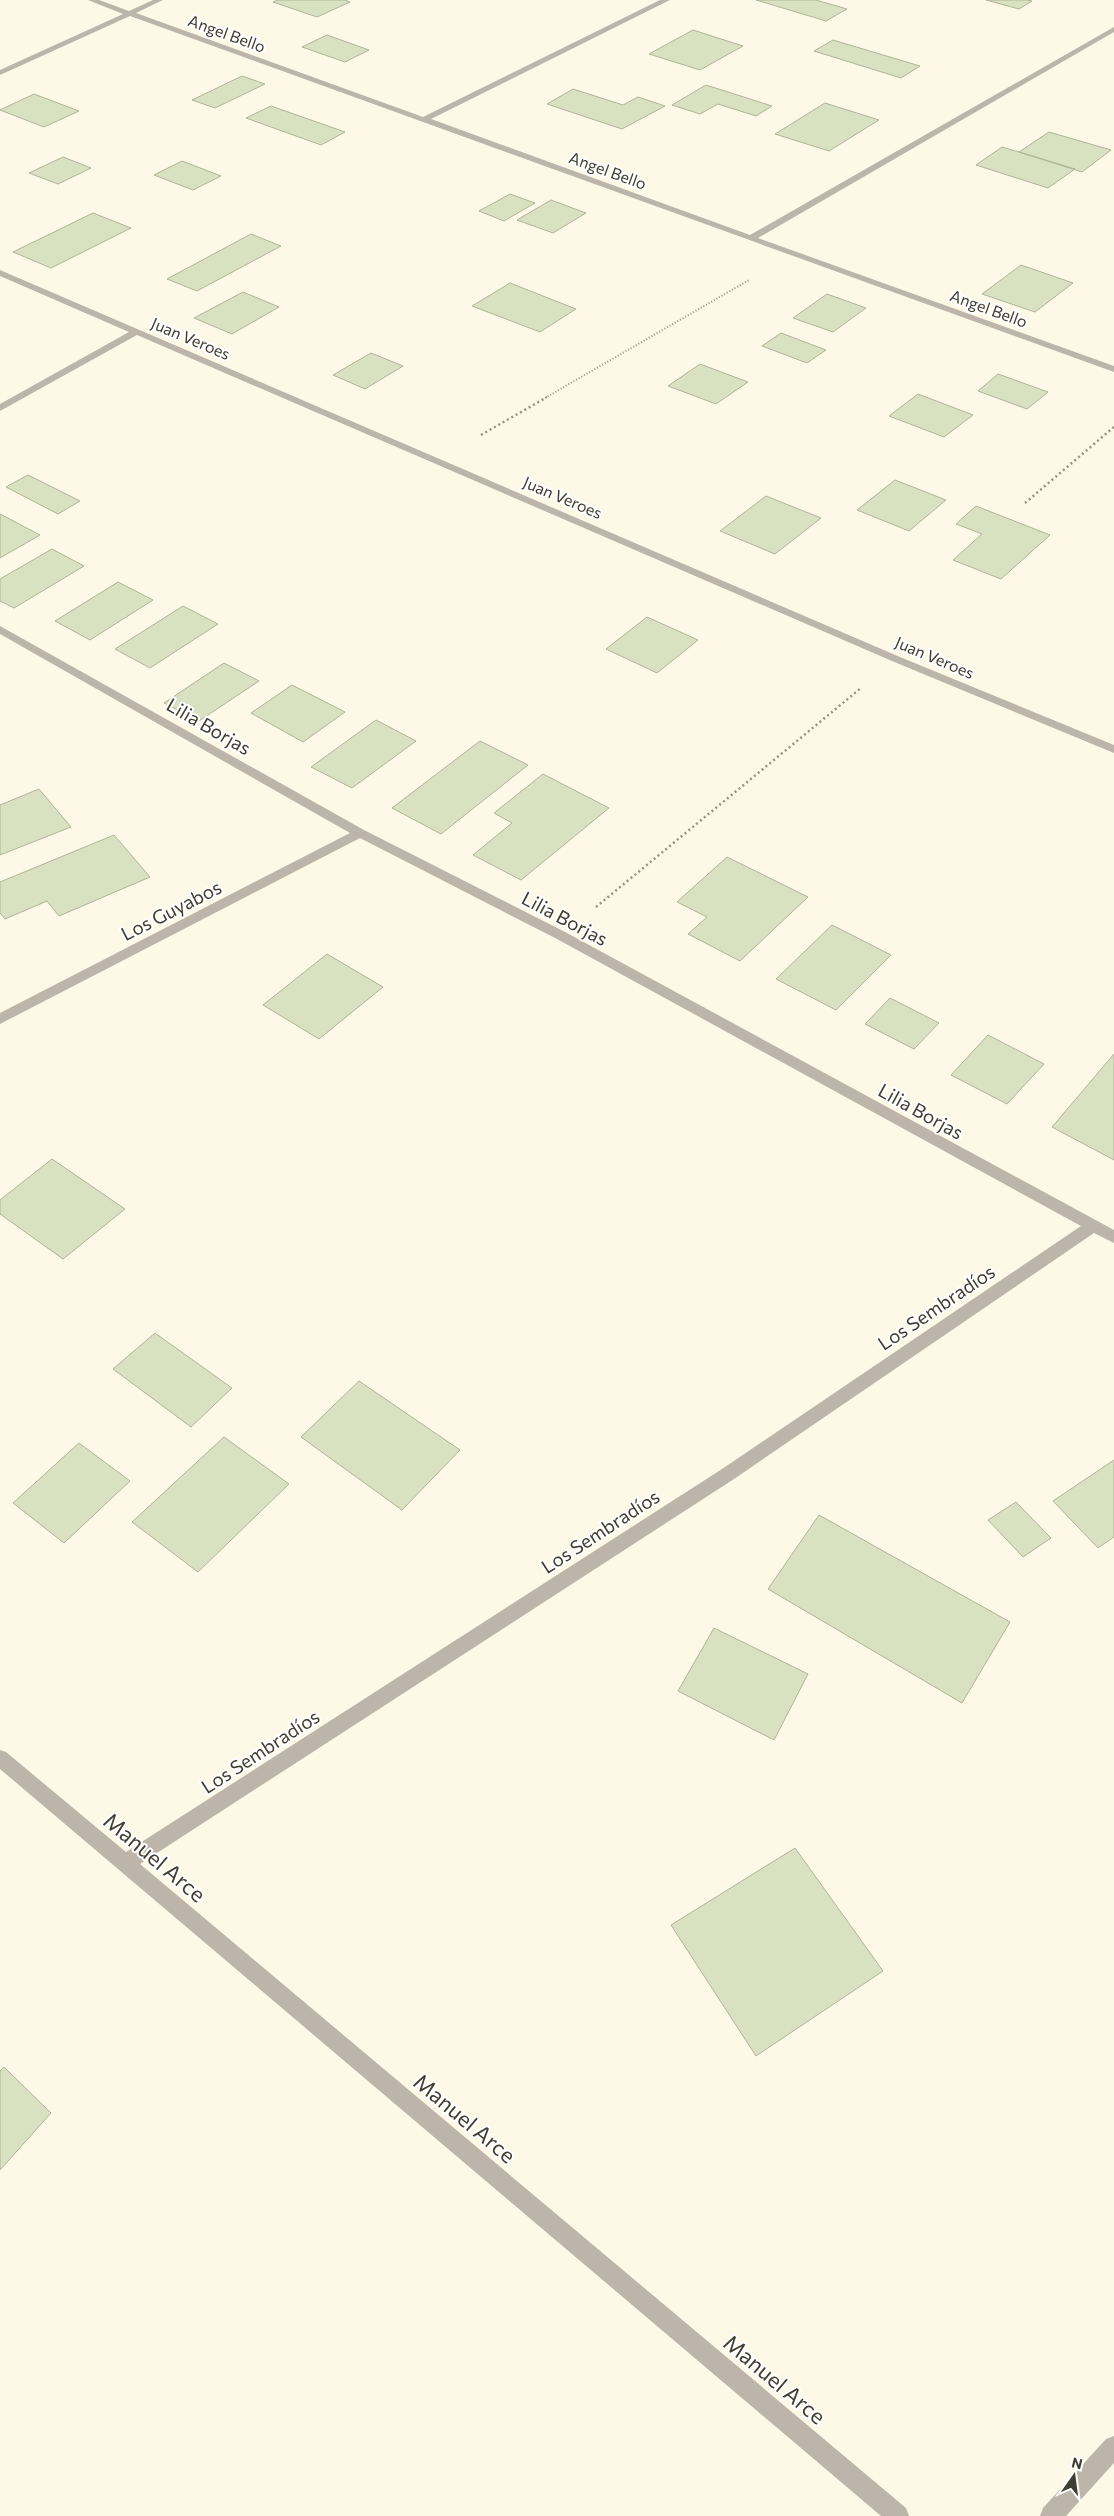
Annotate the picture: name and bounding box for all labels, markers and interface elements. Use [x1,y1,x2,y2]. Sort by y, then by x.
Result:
street label: Angel Bello [186,10,268,56]
street label: Angel Bello [567,147,649,193]
street label: Angel Bello [948,285,1030,331]
street label: Juan Veroes [149,313,233,363]
street label: Juan Veroes [521,472,605,522]
street label: Juan Veroes [893,632,977,682]
street label: Lilia Borjas [163,693,255,759]
street label: Los Guyabos [117,875,225,945]
street label: Lilia Borjas [518,886,612,950]
street label: Lilia Borjas [874,1078,968,1144]
street label: Los Sembradíos [873,1259,999,1355]
street label: Los Sembradíos [537,1484,663,1578]
street label: Los Sembradíos [197,1704,323,1798]
street label: Manuel Arce [99,1807,211,1907]
street label: Manuel Arce [409,2068,521,2168]
street label: Manuel Arce [719,2329,831,2429]
north arrow [1049,2451,1099,2501]
text: N [1070,2453,1084,2472]

